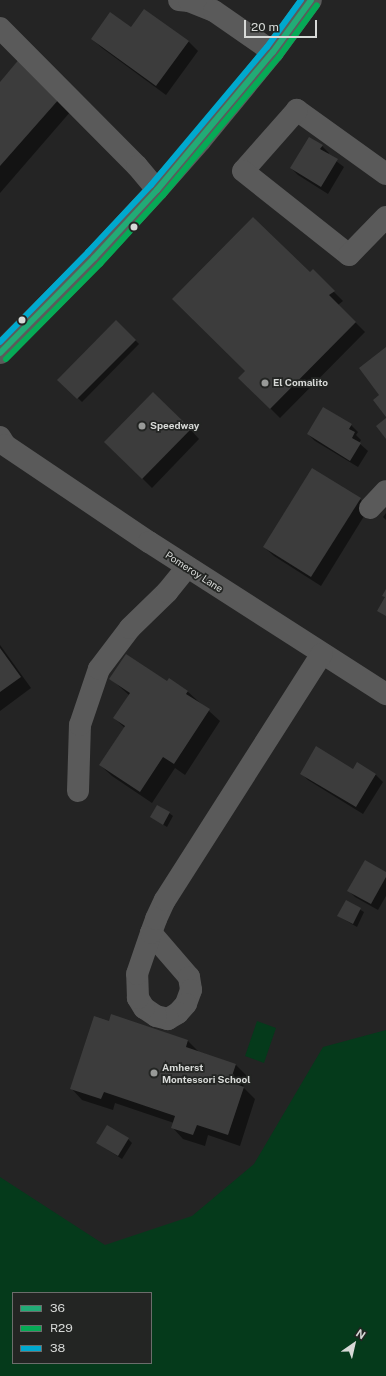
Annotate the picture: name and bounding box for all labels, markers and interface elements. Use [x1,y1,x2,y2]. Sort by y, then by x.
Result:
scale bar [246,12,319,38]
text: 20 m [251,20,279,34]
unlabelled marker [129,222,139,232]
unlabelled marker [17,315,27,325]
place label: El Comalito [273,377,328,389]
marker: El Comalito [260,378,270,388]
place label: Speedway [150,420,199,432]
marker: Speedway [137,421,147,431]
street label: Pomeroy Lane [163,549,225,595]
place label: Amherst Montessori School [162,1061,251,1084]
marker: Amherst Montessori School [149,1068,159,1078]
legend [12,1292,152,1364]
text: 36 [50,1301,65,1315]
text: R29 [50,1321,73,1335]
north arrow [334,1324,374,1364]
text: N [354,1327,368,1341]
text: 38 [50,1341,65,1355]

